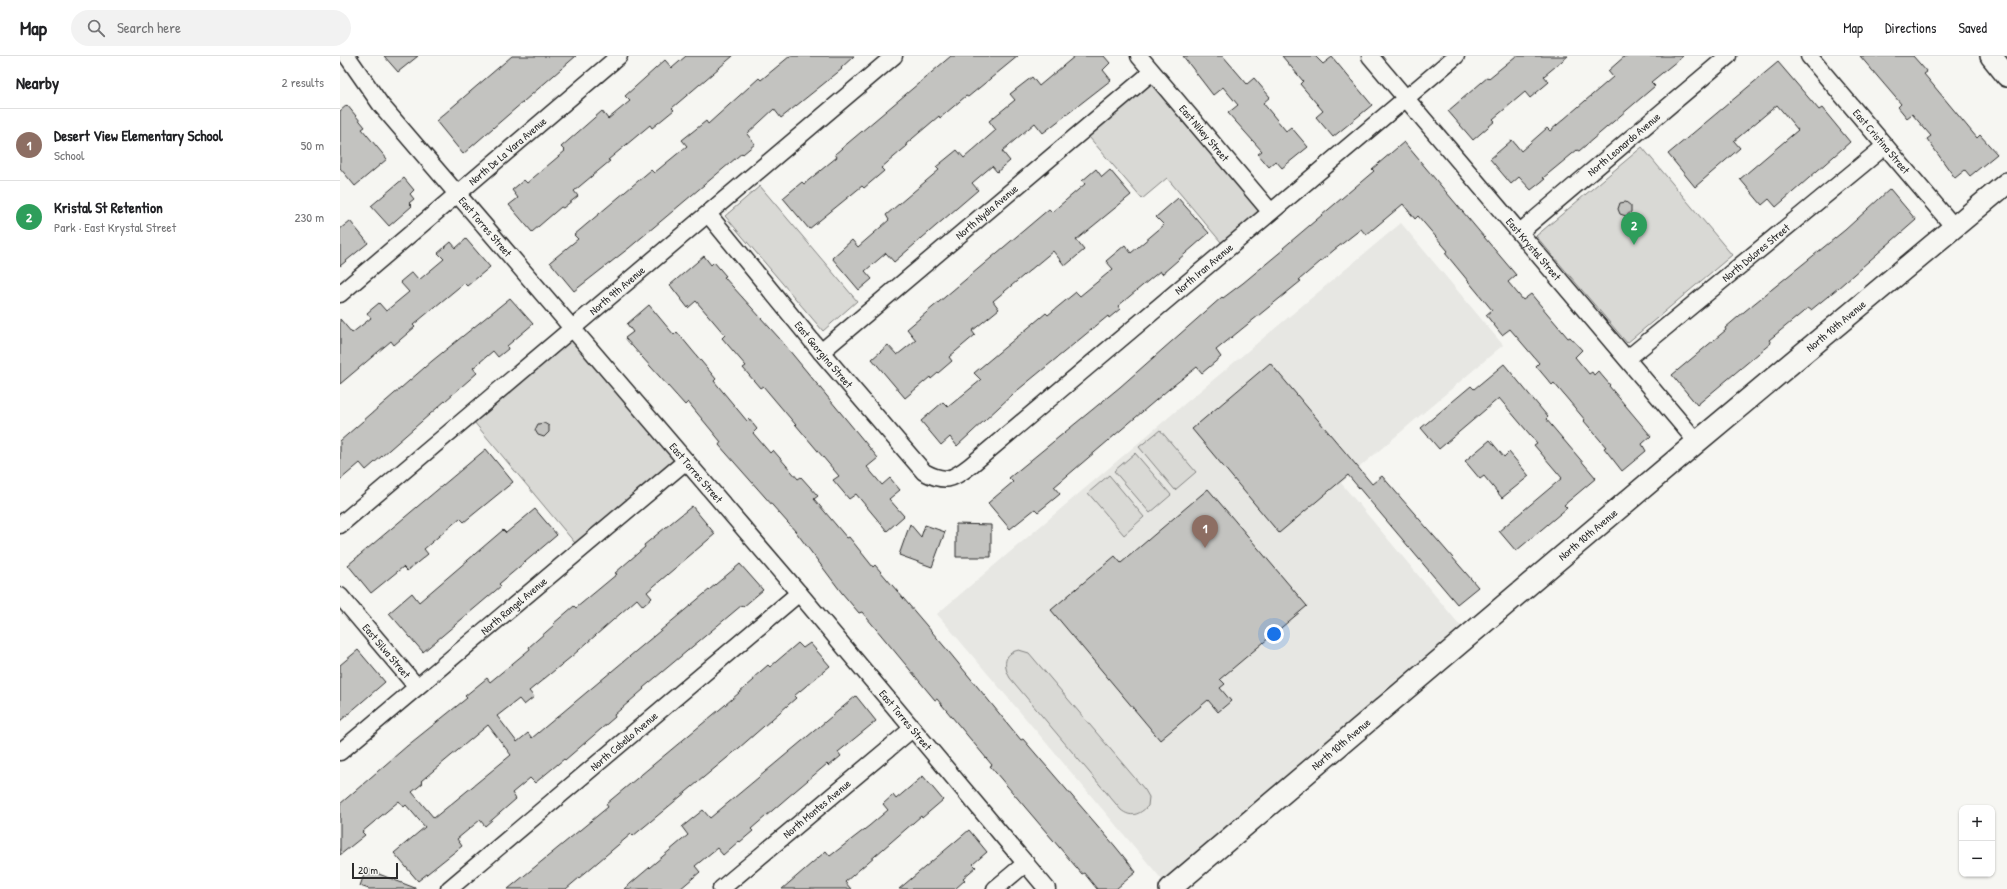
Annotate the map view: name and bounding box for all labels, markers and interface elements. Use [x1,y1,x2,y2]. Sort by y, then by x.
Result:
search box [71,10,351,46]
text: Map [20,15,47,41]
icon: search [85,17,107,39]
text: Search here [117,17,181,38]
text: Map [1843,18,1863,37]
text: Directions [1885,18,1936,37]
text: Saved [1958,18,1987,37]
text: Nearby [16,71,59,94]
text: 2 results [282,73,324,91]
street label: East Nikey Street [1176,102,1232,165]
street label: East Cristina Street [1850,106,1913,177]
street label: North Leonardo Avenue [1584,109,1664,179]
street label: North De La Vara Avenue [465,114,550,188]
text: Desert View Elementary School [54,125,223,146]
text: 1 [27,136,31,154]
text: 50 m [301,136,324,154]
text: School [54,146,84,164]
street label: North Nydia Avenue [953,181,1021,242]
street label: East Torres Street [456,194,515,260]
text: Kristal St Retention [54,197,163,218]
text: 2 [26,208,32,226]
text: 230 m [294,208,324,226]
pin: 2 [1621,212,1647,245]
street label: East Krystal Street [1503,215,1564,283]
text: Park · East Krystal Street [54,218,176,236]
street label: North Dolores Street [1719,221,1793,285]
street label: North Iran Avenue [1172,240,1236,297]
street label: North 9th Avenue [586,263,648,318]
street label: North 10th Avenue [1803,297,1869,355]
street label: East Georgina Street [792,318,856,391]
street label: East Torres Street [666,440,726,506]
street label: North 10th Avenue [1555,505,1621,564]
pin: 1 [1192,515,1218,548]
street label: North Rangel Avenue [478,574,550,638]
street label: East Silva Street [359,621,414,681]
your location [1264,624,1284,644]
street label: East Torres Street [876,687,935,753]
street label: North Cabello Avenue [587,708,661,774]
street label: North 10th Avenue [1308,715,1374,773]
street label: North Montes Avenue [780,776,854,841]
map controls [1959,805,1995,877]
button: + [1959,805,1995,841]
button: − [1959,841,1995,877]
scale bar [352,861,398,880]
text: 20 m [358,863,378,877]

